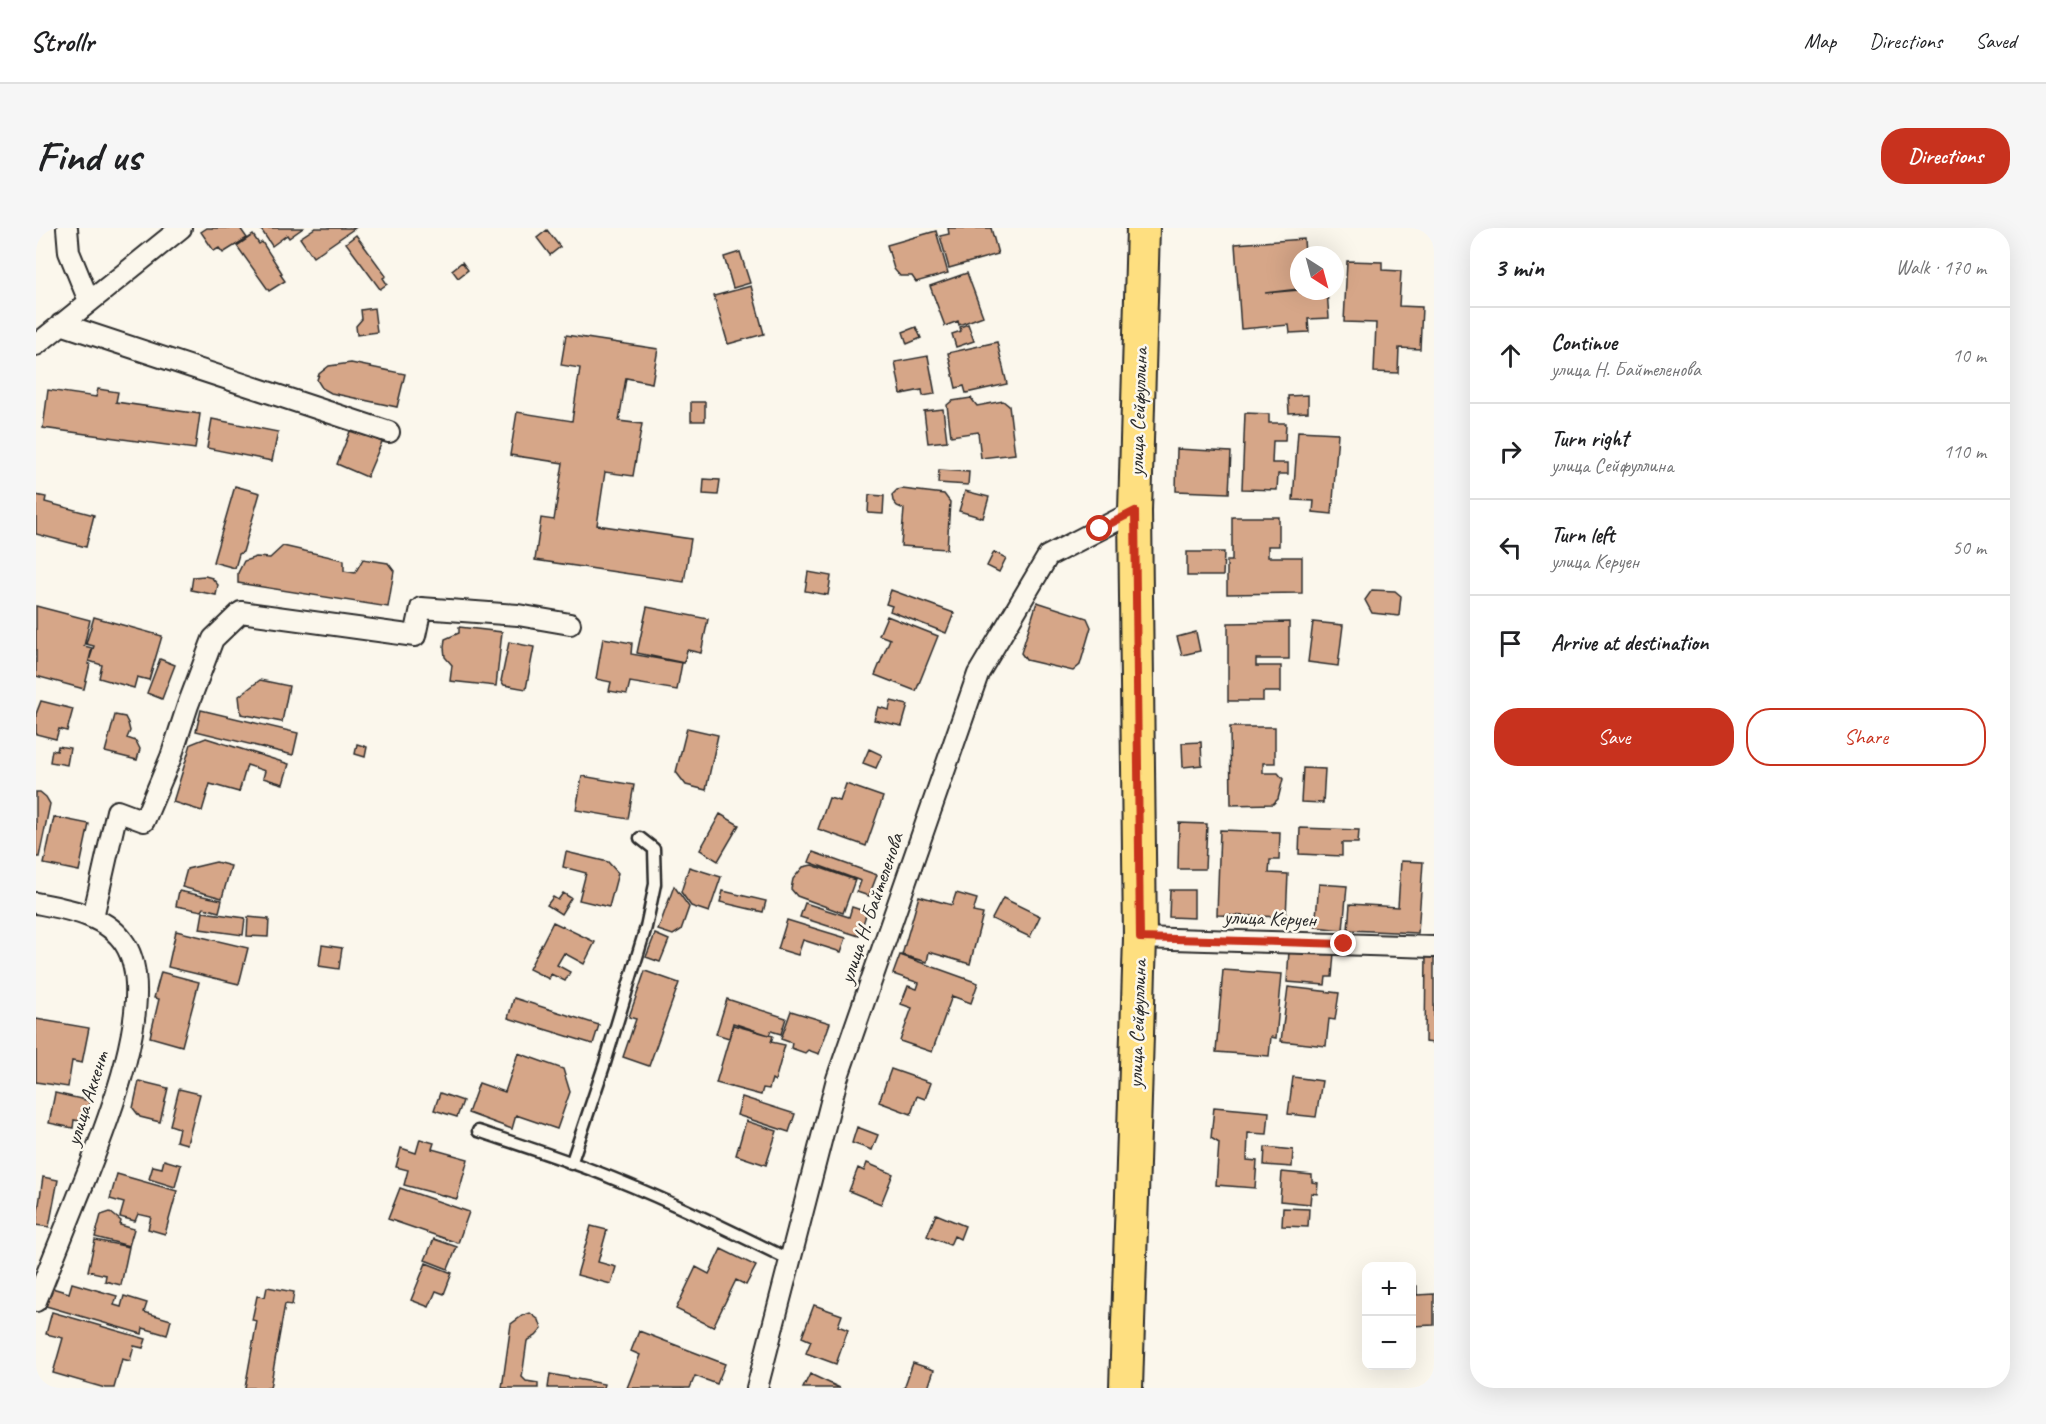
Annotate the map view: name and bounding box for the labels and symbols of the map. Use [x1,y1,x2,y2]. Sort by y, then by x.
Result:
north arrow [1290,246,1344,300]
street label: улица Сейфуллина [1123,345,1153,479]
route start [1086,515,1112,541]
street label: улица Н. Байтеленова [832,828,909,989]
street label: улица Керуен [1221,903,1318,933]
route end [1330,930,1356,956]
street label: улица Сейфуллина [1122,957,1152,1091]
street label: улица Аккент [59,1046,115,1151]

